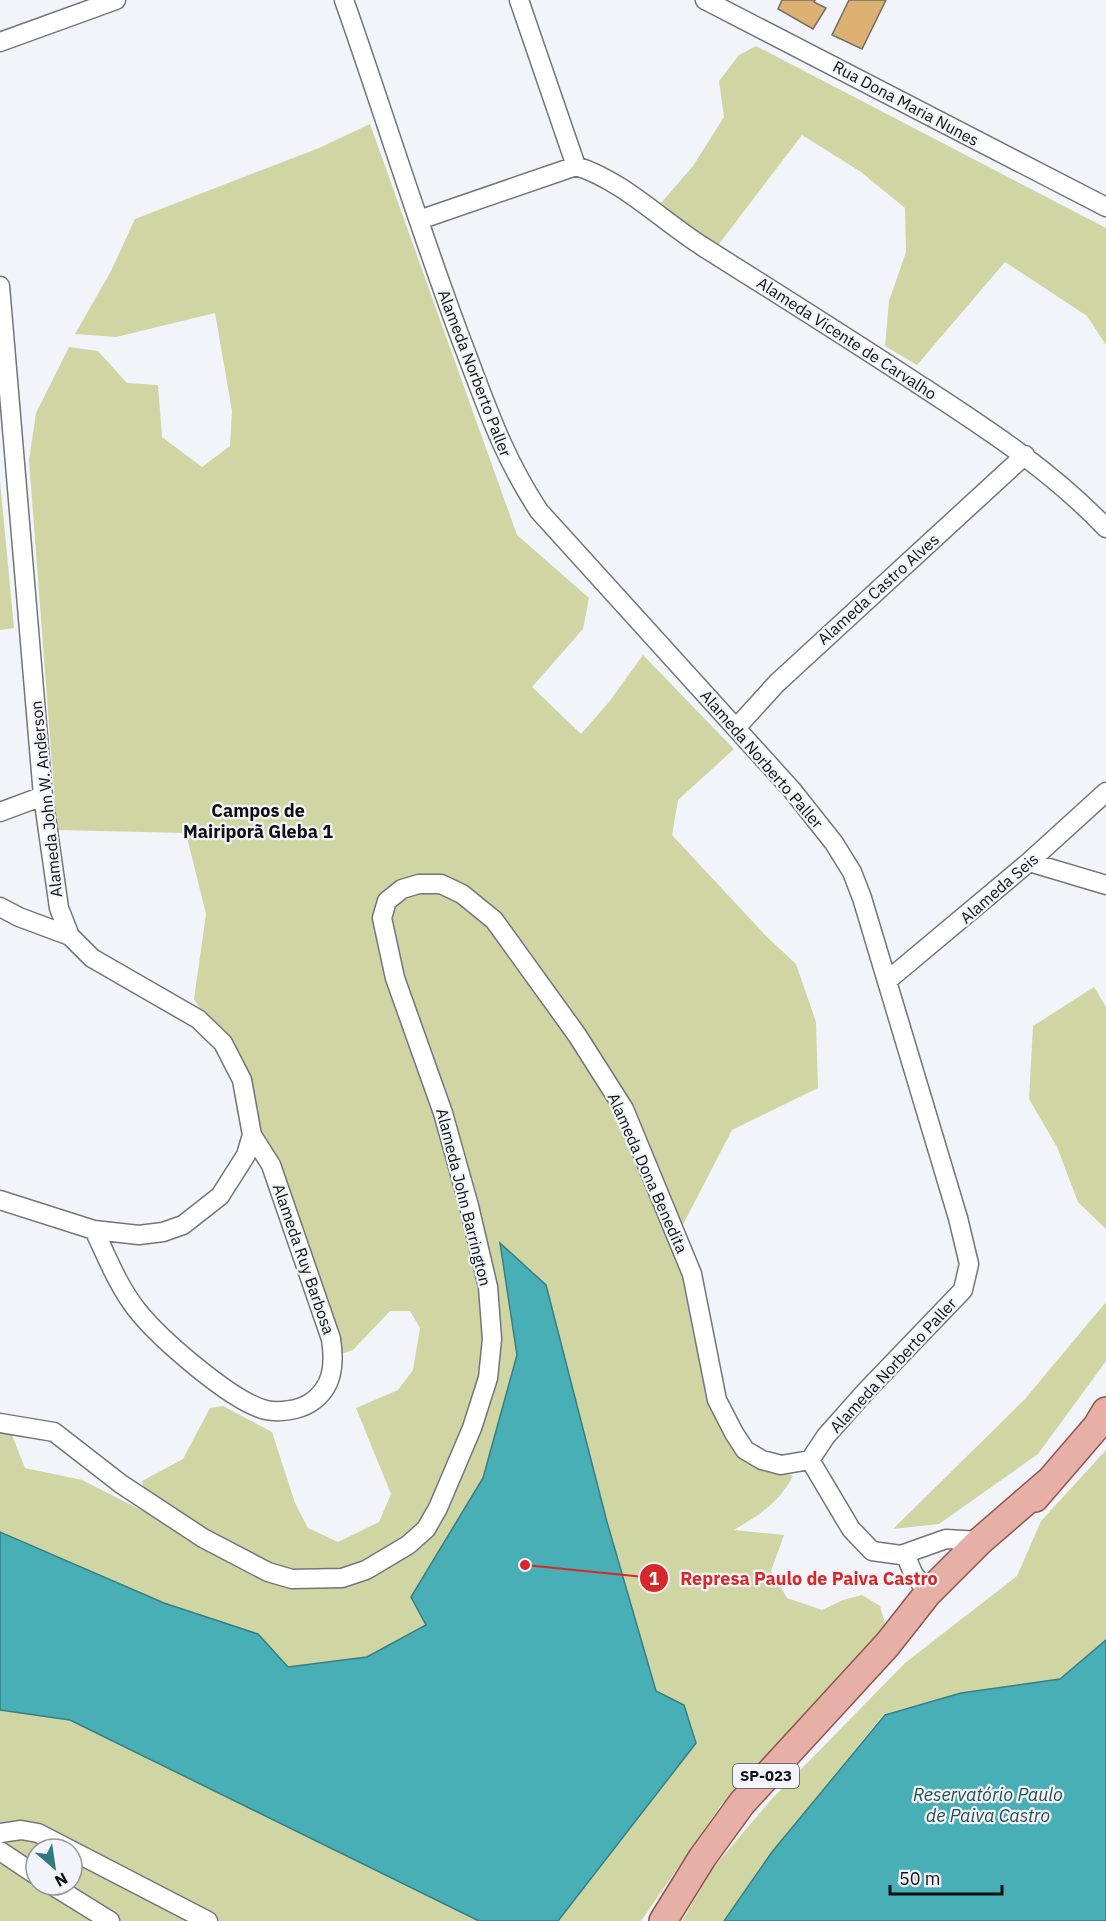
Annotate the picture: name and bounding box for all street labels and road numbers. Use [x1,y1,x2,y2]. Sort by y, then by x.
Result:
street label: Rua Dona Maria Nunes [830,56,982,150]
street label: Alameda Vicente de Carvalho [753,272,941,404]
street label: Alameda Norberto Paller [434,287,516,459]
street label: Alameda Castro Alves [813,529,943,649]
street label: Alameda Norberto Paller [696,686,828,833]
street label: Alameda John W. Anderson [26,700,66,898]
street label: Alameda Seis [956,849,1042,927]
street label: Alameda Dona Benedita [604,1090,693,1257]
street label: Alameda John Barrington [432,1106,496,1288]
street label: Alameda Ruy Barbosa [269,1181,339,1337]
street label: Alameda Norberto Paller [825,1293,961,1437]
road number: SP-023 [733,1764,799,1788]

